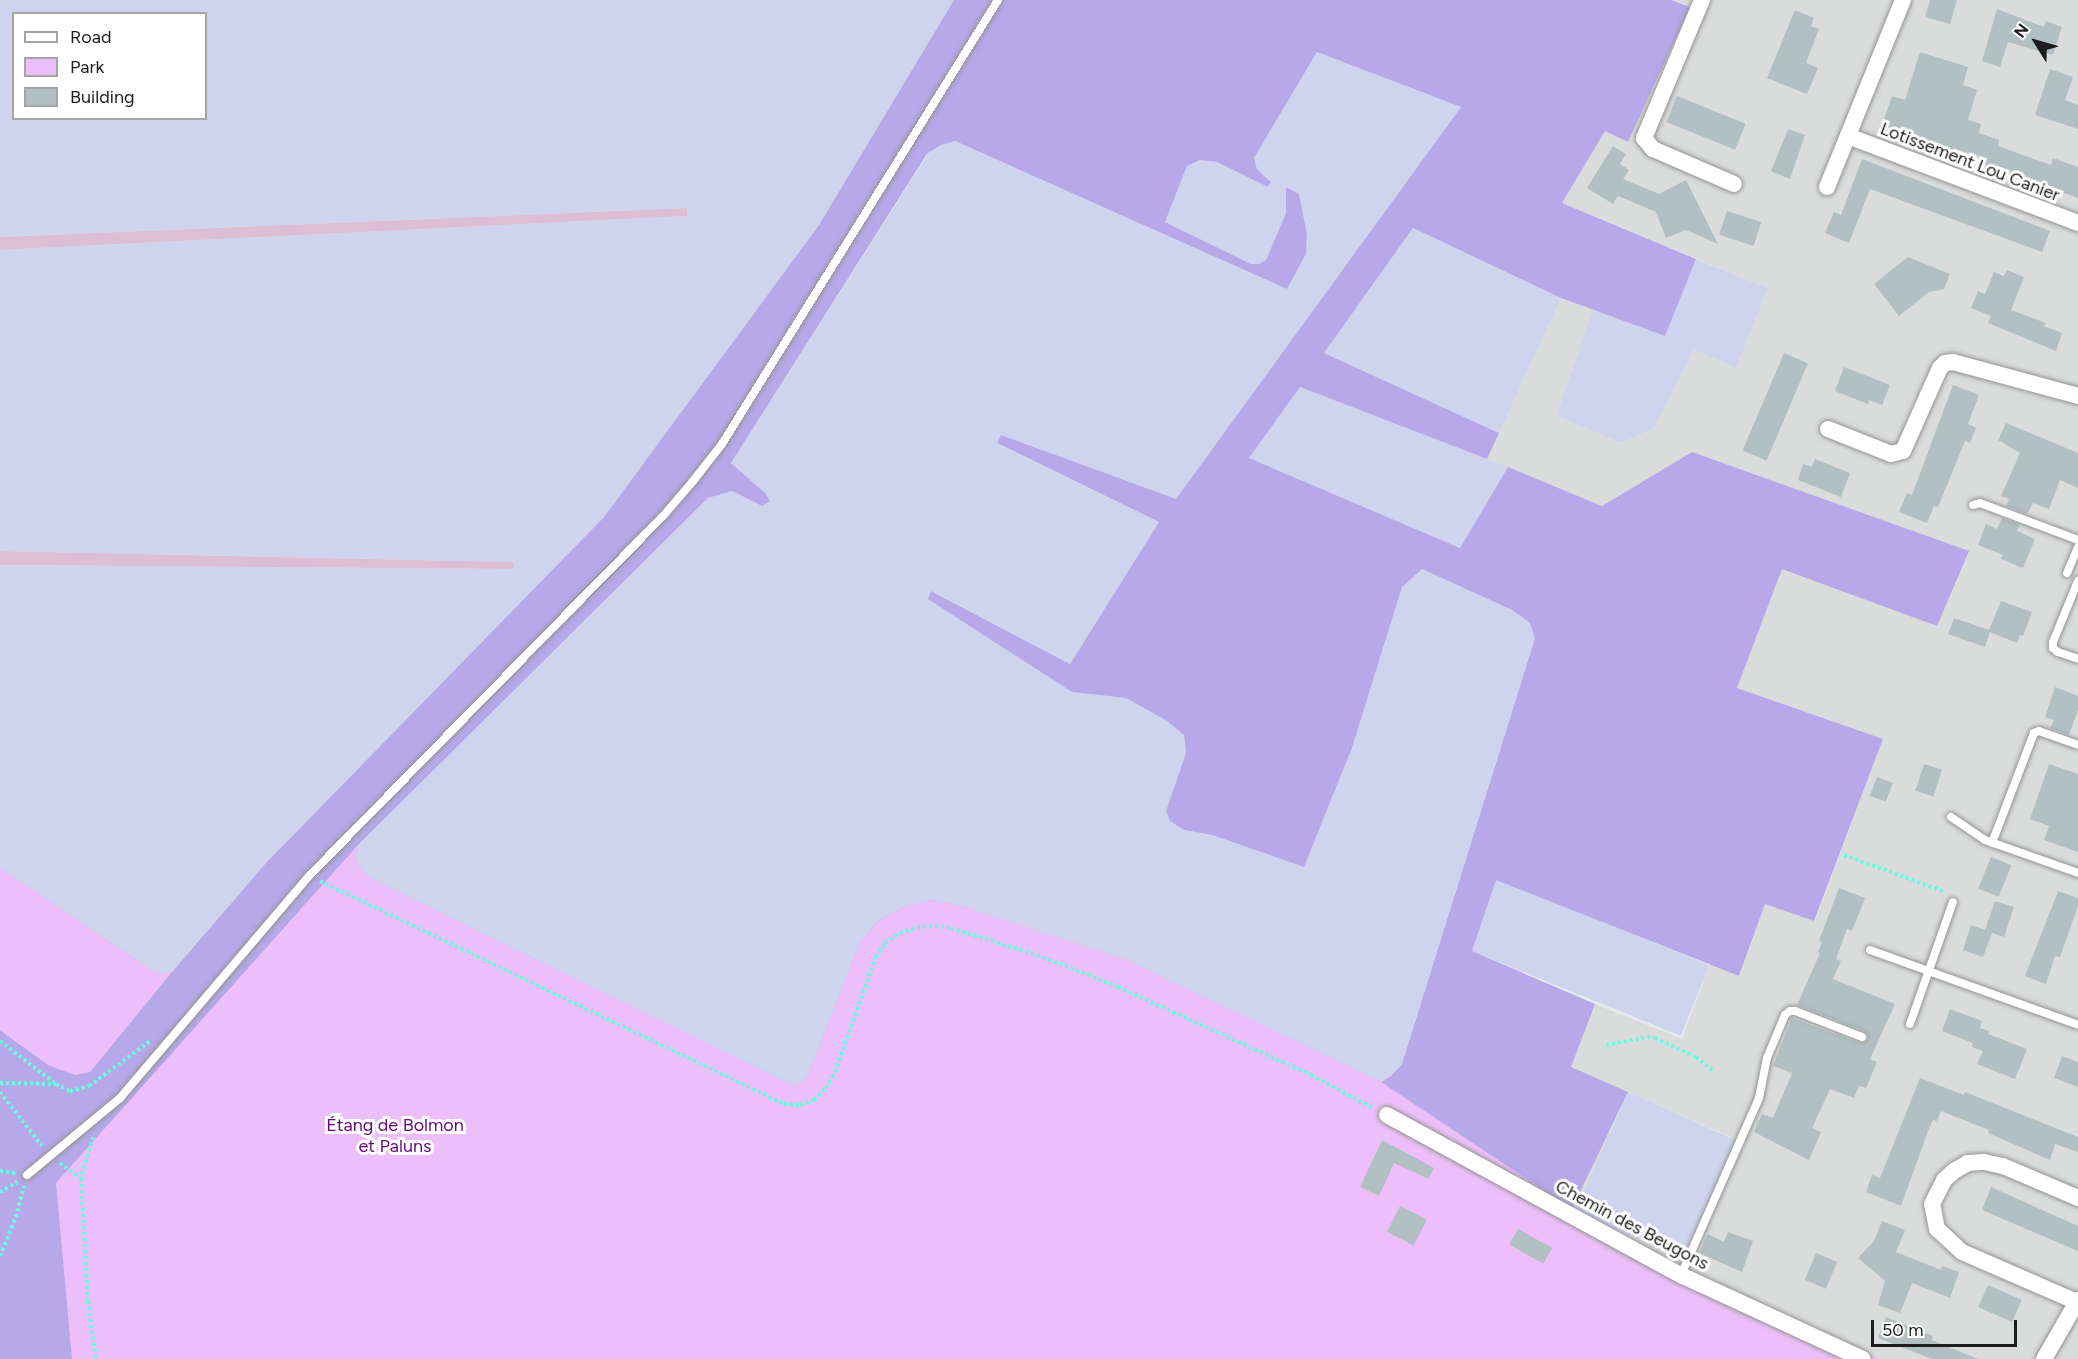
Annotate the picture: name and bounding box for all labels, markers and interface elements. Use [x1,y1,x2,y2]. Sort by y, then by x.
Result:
legend [12,12,207,120]
north arrow [2006,12,2066,72]
text: N [2010,20,2033,42]
text: Road [70,26,111,48]
text: Park [70,56,104,78]
text: Building [70,86,135,108]
street label: Lotissement Lou Canier [1877,118,2063,206]
park label: Étang de Bolmon et Paluns [326,1115,464,1158]
street label: Chemin des Beugons [1552,1175,1712,1275]
scale bar [1874,1308,2020,1346]
text: 50 m [1882,1319,1924,1341]

